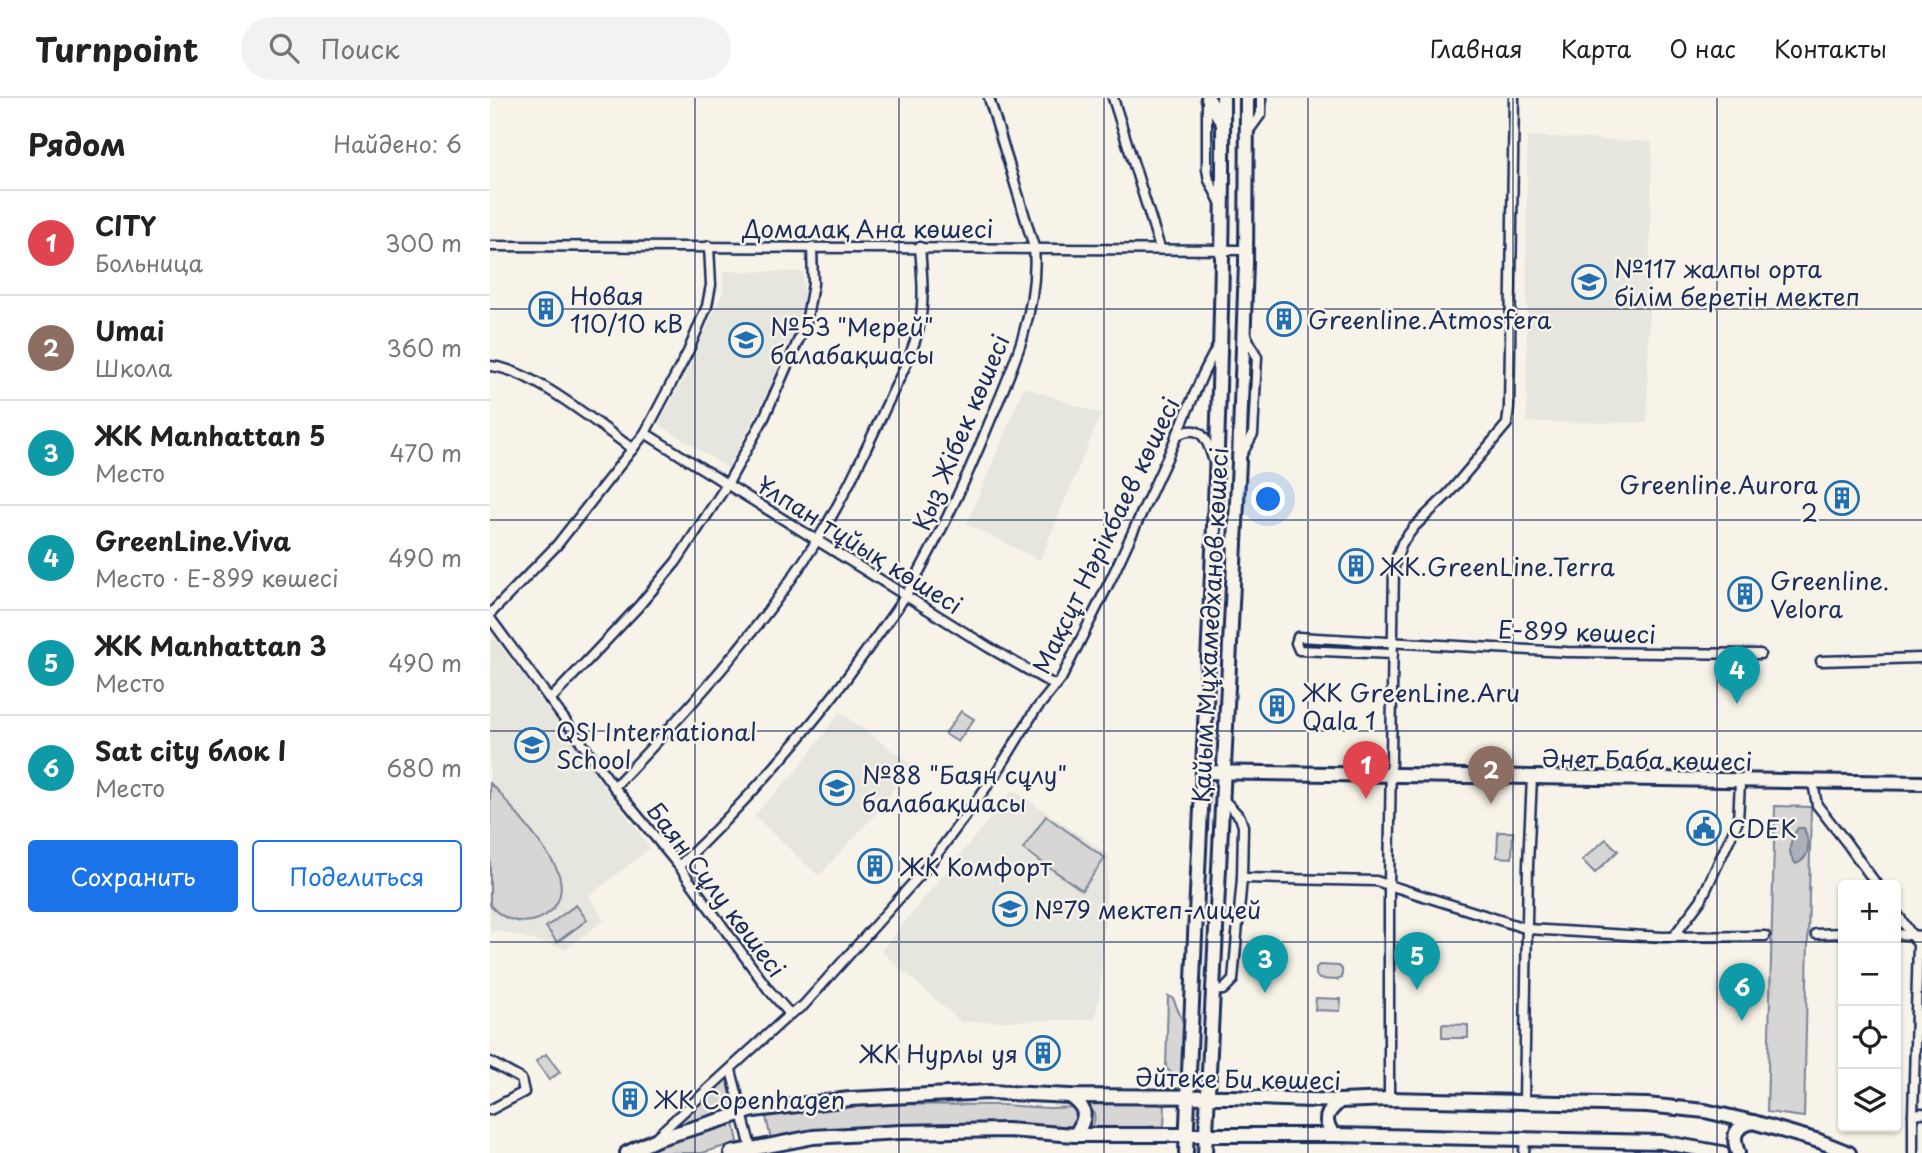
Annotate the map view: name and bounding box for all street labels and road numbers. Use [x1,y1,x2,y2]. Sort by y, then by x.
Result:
street label: Домалақ Ана көшесі [742,210,993,246]
street label: Қыз Жібек көшесі [902,328,1018,536]
street label: Мақсұт Нәрікбаев көшесі [1022,391,1188,679]
street label: Қайым Мұхамедханов көшесі [1182,446,1236,804]
street label: Ұлпан тұйық көшесі [750,466,970,622]
street label: Е-899 көшесі [1497,610,1657,652]
street label: Әнет Баба көшесі [1541,739,1753,779]
street label: Баян Сұлу көшесі [639,794,795,984]
street label: Әйтеке Би көшесі [1135,1058,1341,1098]

